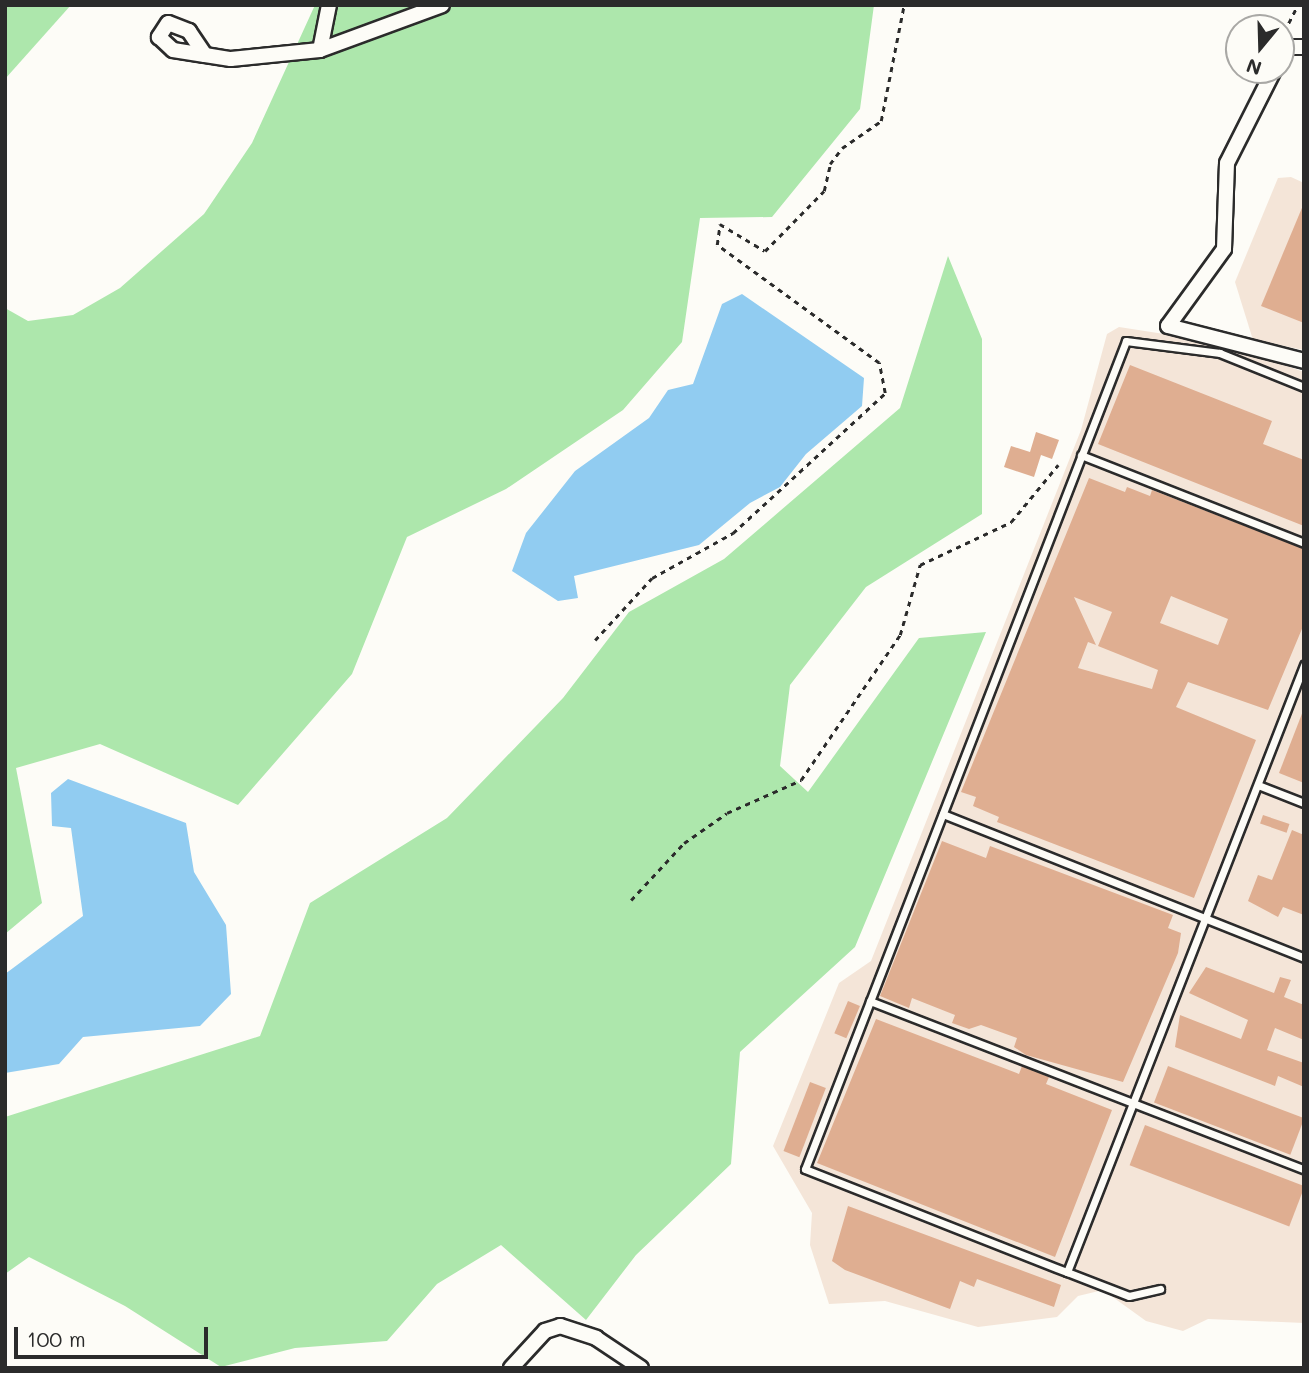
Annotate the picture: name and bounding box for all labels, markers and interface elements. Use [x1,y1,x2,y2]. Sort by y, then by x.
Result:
north arrow [1225,14,1295,84]
text: N [1243,53,1265,82]
scale bar [18,1314,212,1358]
text: 100 m [27,1325,86,1352]

